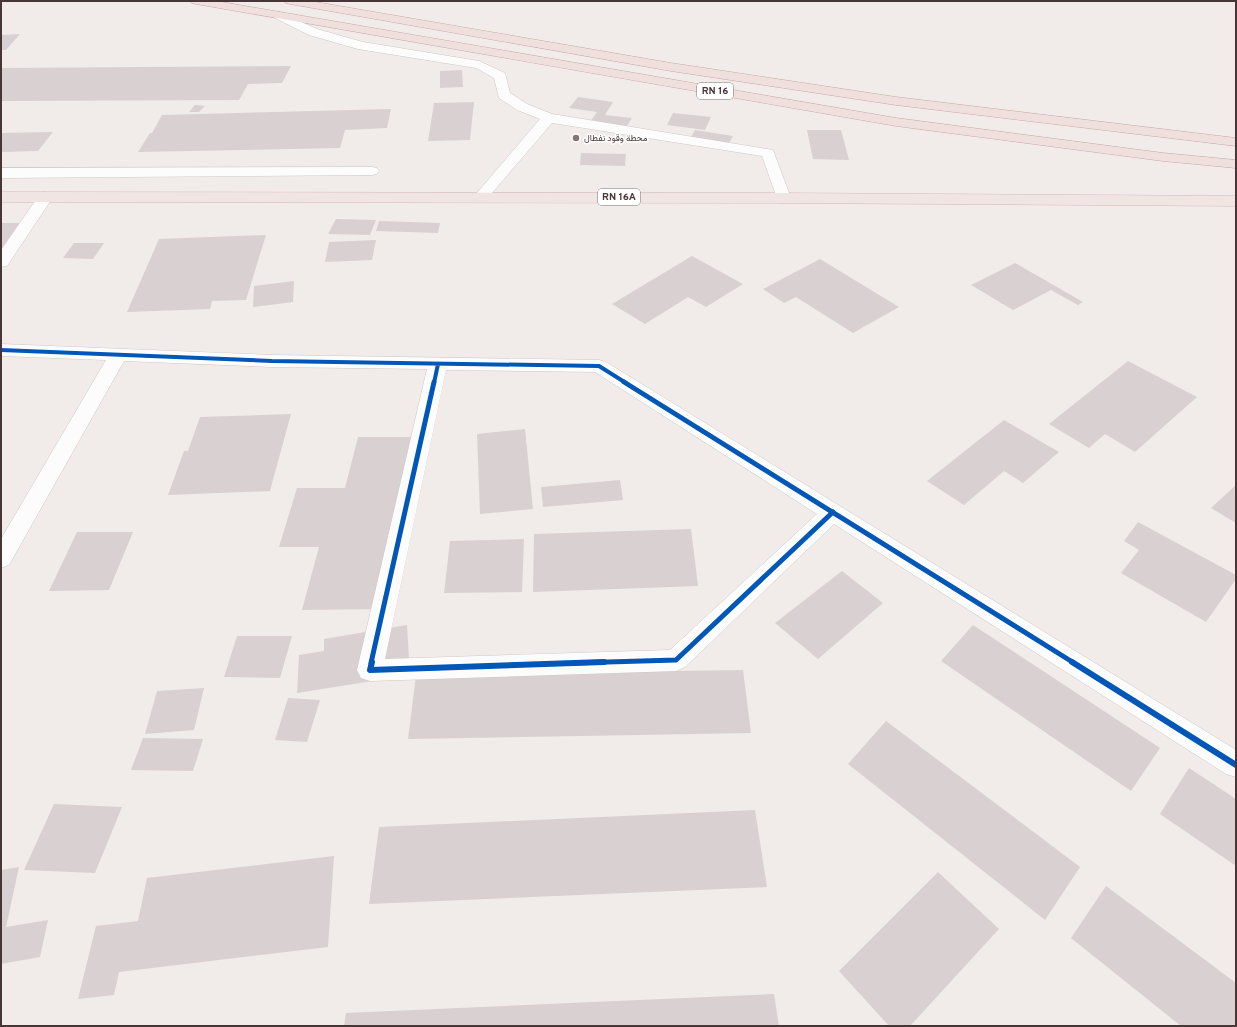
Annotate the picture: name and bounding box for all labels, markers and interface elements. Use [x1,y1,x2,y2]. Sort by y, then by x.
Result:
road number: RN 16 [697,83,733,99]
marker: محطة وقود نفطال [571,133,581,143]
place label: محطة وقود نفطال [584,133,648,144]
road number: RN 16A [598,189,640,205]

